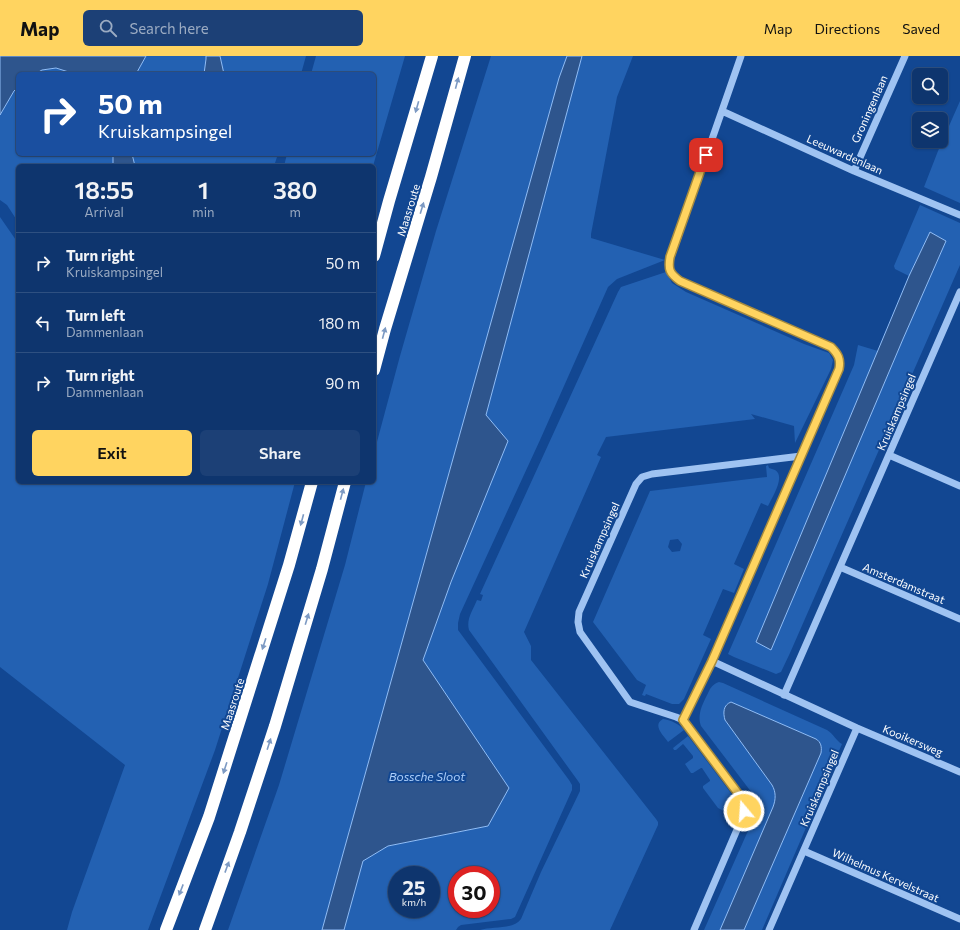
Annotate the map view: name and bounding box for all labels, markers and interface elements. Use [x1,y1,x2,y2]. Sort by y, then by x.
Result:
search box [83,10,363,46]
text: Map [20,17,59,40]
icon: search [97,17,119,39]
text: Search here [129,19,209,37]
text: Map [764,20,793,37]
text: Directions [815,20,880,37]
text: Saved [902,20,940,37]
map controls [912,68,948,148]
button: search [912,68,948,104]
street label: Groningenlaan [848,73,890,145]
one-way arrow [454,77,460,89]
text: 50 m [98,86,163,120]
icon: right [32,88,84,140]
one-way arrow [414,101,420,113]
button: layers [912,112,948,148]
text: Kruiskampsingel [98,120,232,142]
street label: Leeuwardenlaan [805,131,885,177]
pin [689,138,723,172]
icon: arrive [695,144,717,166]
text: 18:55 [74,175,134,204]
text: 1 [198,175,209,204]
text: 380 [273,175,317,204]
street label: Maasroute [394,182,422,238]
one-way arrow [419,202,425,214]
text: Arrival [85,204,124,220]
text: min [192,204,215,220]
text: m [290,204,301,220]
text: Turn right [66,246,135,264]
icon: right [32,252,54,274]
text: 50 m [326,254,360,272]
text: Kruiskampsingel [66,264,163,280]
text: Turn left [66,306,125,324]
icon: left [32,312,54,334]
text: 180 m [319,314,360,332]
text: Dammenlaan [66,324,144,340]
one-way arrow [381,326,387,338]
text: Turn right [66,366,135,384]
icon: right [32,372,54,394]
street label: Kruiskampsingel [874,372,918,452]
text: 90 m [325,374,360,392]
text: Dammenlaan [66,384,144,400]
button: Exit [32,430,192,476]
button: Share [200,430,360,476]
one-way arrow [339,488,345,500]
street label: Kruiskampsingel [576,500,622,580]
one-way arrow [299,514,305,526]
street label: Amsterdamstraat [861,560,948,606]
one-way arrow [304,613,310,625]
one-way arrow [261,638,267,650]
street label: Maasroute [217,676,247,732]
street label: Kooikersweg [881,722,945,758]
one-way arrow [266,737,272,749]
street label: Kruiskampsingel [797,748,841,828]
one-way arrow [222,762,228,774]
water label: Bossche Sloot [389,769,466,783]
position arrow [723,790,765,832]
street label: Wilhelmus Kervelstraat [831,846,942,905]
one-way arrow [225,861,231,873]
speed limit sign: 30 [448,866,500,918]
text: 25 [402,875,426,899]
one-way arrow [178,885,184,897]
text: km/h [402,896,426,908]

